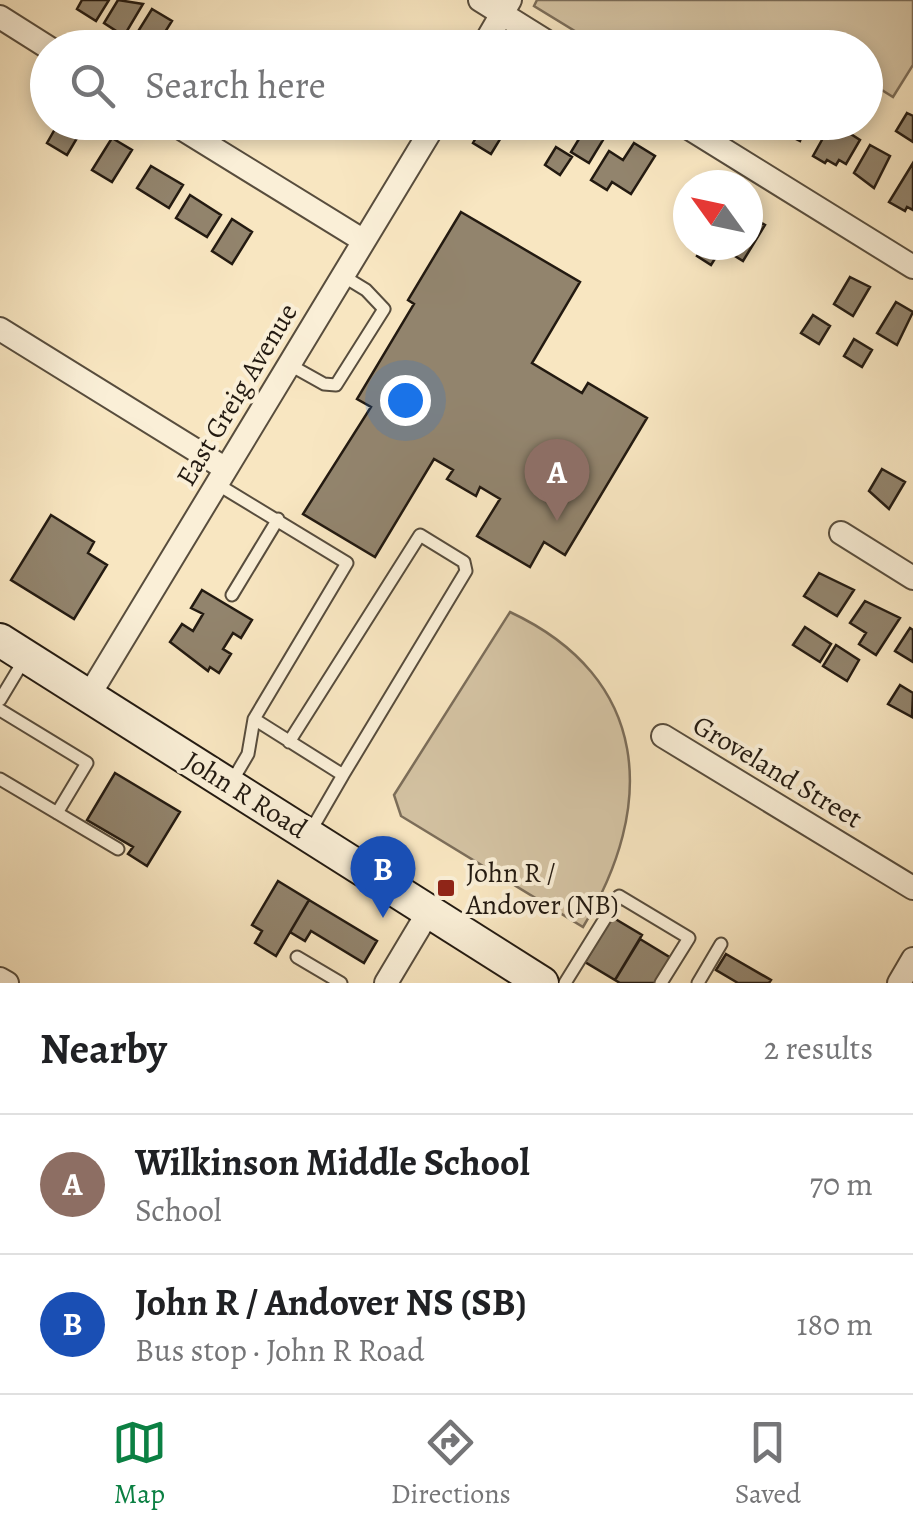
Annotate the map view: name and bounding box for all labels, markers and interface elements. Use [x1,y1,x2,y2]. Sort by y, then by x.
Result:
search box [30,30,883,140]
icon: search [65,58,120,113]
text: Search here [145,59,326,111]
north arrow [673,170,763,260]
street label: East Greig Avenue [167,296,306,493]
your location [380,375,431,426]
pin: A [524,438,590,521]
street label: Groveland Street [686,706,869,837]
street label: John R Road [177,742,315,848]
pin: B [350,836,416,918]
place label: John R / Andover (NB) [465,854,619,924]
marker: John R / Andover (NB) [435,877,457,899]
text: Nearby [40,1020,167,1077]
text: 2 results [764,1026,873,1070]
text: Wilkinson Middle School [135,1136,530,1188]
text: A [62,1162,83,1206]
text: 70 m [810,1162,873,1206]
text: School [135,1188,222,1232]
text: John R / Andover NS (SB) [135,1276,527,1328]
text: B [62,1302,83,1346]
text: 180 m [797,1302,873,1346]
text: Bus stop · John R Road [135,1328,424,1372]
tab: Map [112,1415,167,1513]
tab: Directions [391,1415,511,1513]
tab: Saved [735,1415,801,1513]

